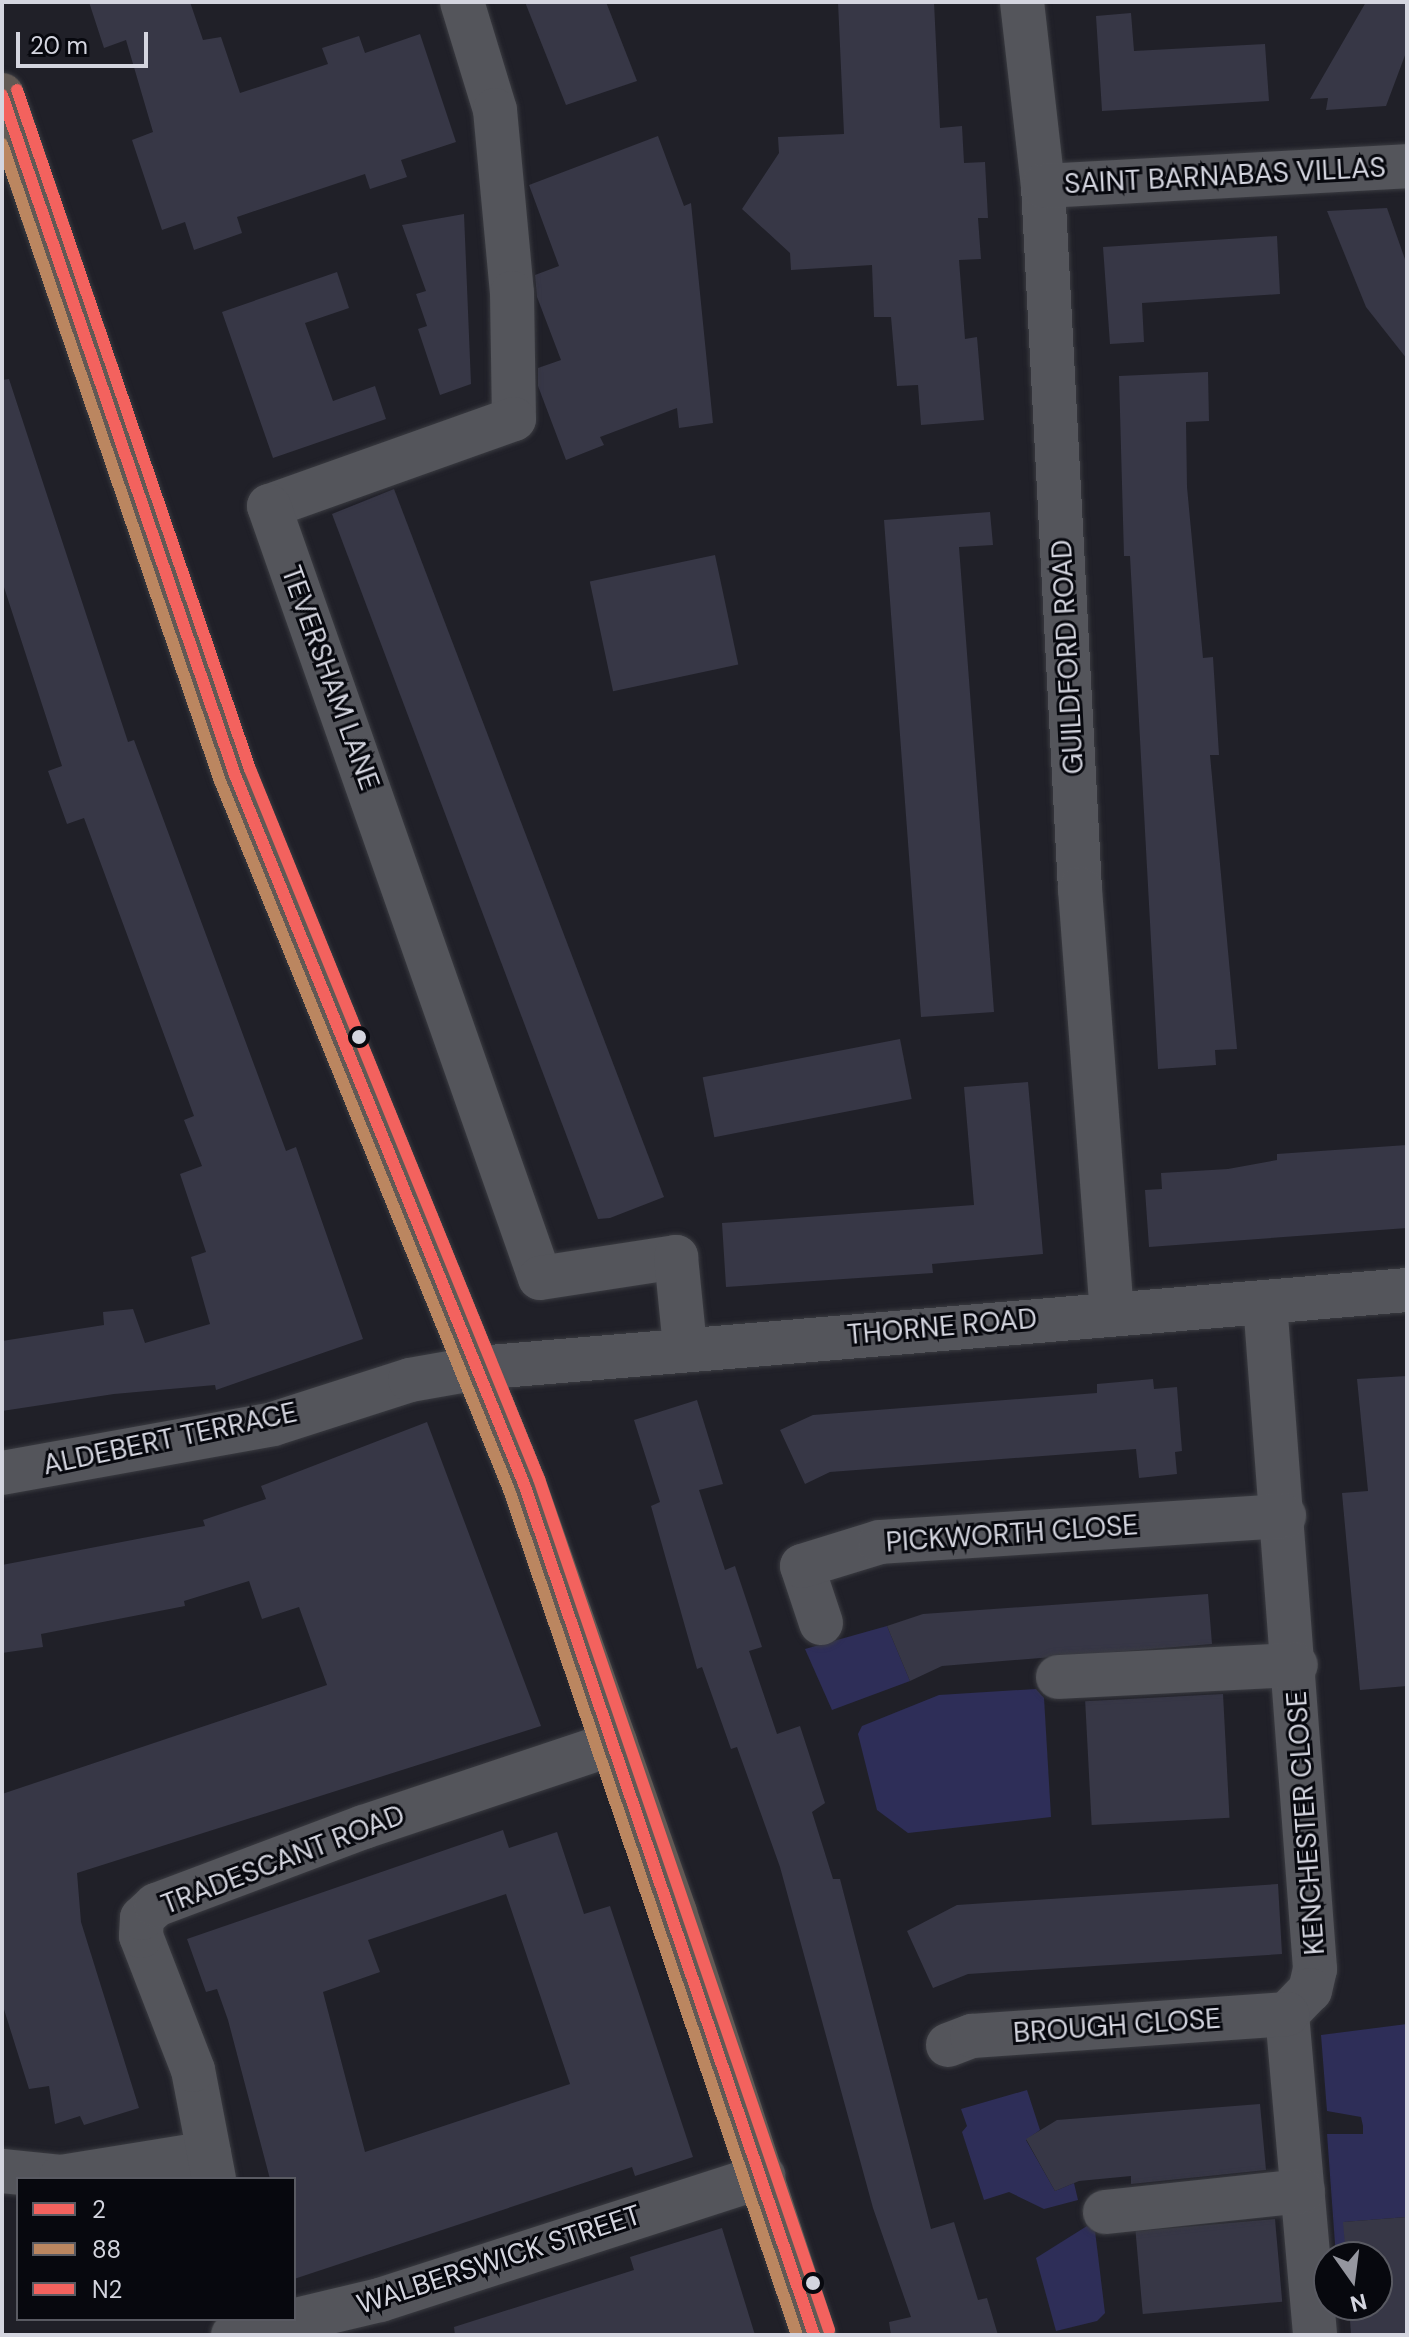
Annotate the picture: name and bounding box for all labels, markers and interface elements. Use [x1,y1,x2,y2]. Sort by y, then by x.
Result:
scale bar [20,16,152,66]
text: 20 m [30,30,88,61]
street label: SAINT BARNABAS VILLAS [1063,151,1387,201]
street label: GUILDFORD ROAD [1045,539,1091,775]
street label: TEVERSHAM LANE [274,561,386,795]
unlabelled marker [351,1029,367,1045]
street label: THORNE ROAD [846,1302,1038,1352]
street label: ALDEBERT TERRACE [40,1396,300,1482]
street label: PICKWORTH CLOSE [885,1508,1139,1560]
street label: KENCHESTER CLOSE [1280,1690,1332,1956]
street label: TRADESCANT ROAD [157,1798,409,1922]
street label: BROUGH CLOSE [1012,2002,1222,2050]
legend [16,2177,296,2321]
text: 2 [92,2194,106,2225]
street label: WALBERSWICK STREET [353,2198,645,2322]
text: 88 [92,2234,121,2265]
north arrow [1313,2241,1393,2321]
text: N2 [92,2274,122,2305]
unlabelled marker [805,2275,821,2291]
text: N [1347,2287,1370,2319]

